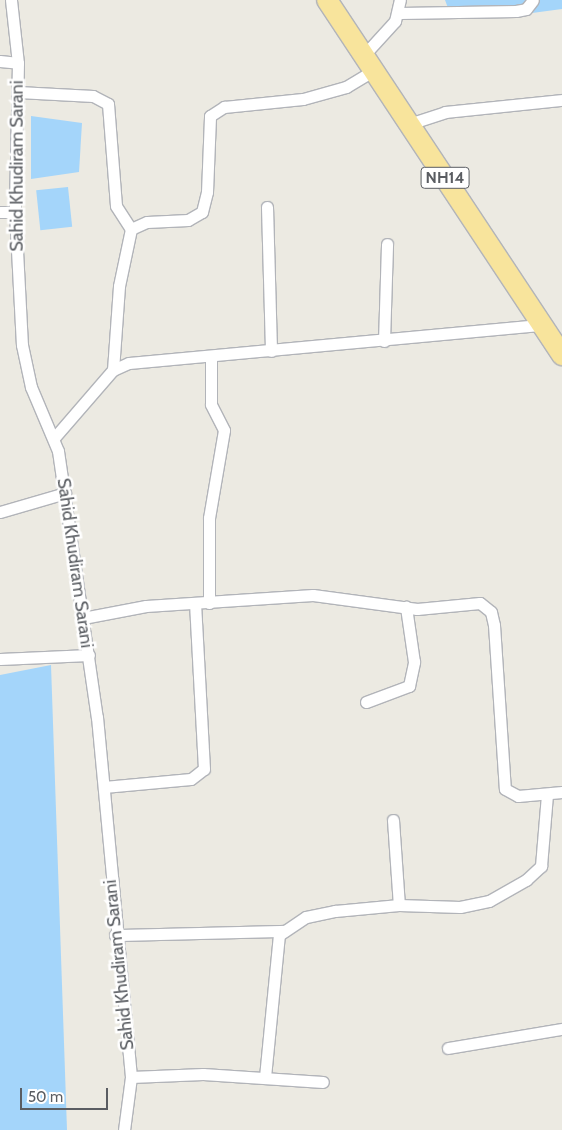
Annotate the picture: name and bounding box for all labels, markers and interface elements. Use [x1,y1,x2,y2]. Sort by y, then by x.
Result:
street label: Sahid Khudiram Sarani [6,80,28,252]
road number: NH14 [420,164,470,192]
street label: Sahid Khudiram Sarani [52,477,98,649]
street label: Sahid Khudiram Sarani [99,879,139,1051]
scale bar [22,1078,110,1110]
text: 50 m [28,1088,63,1106]

